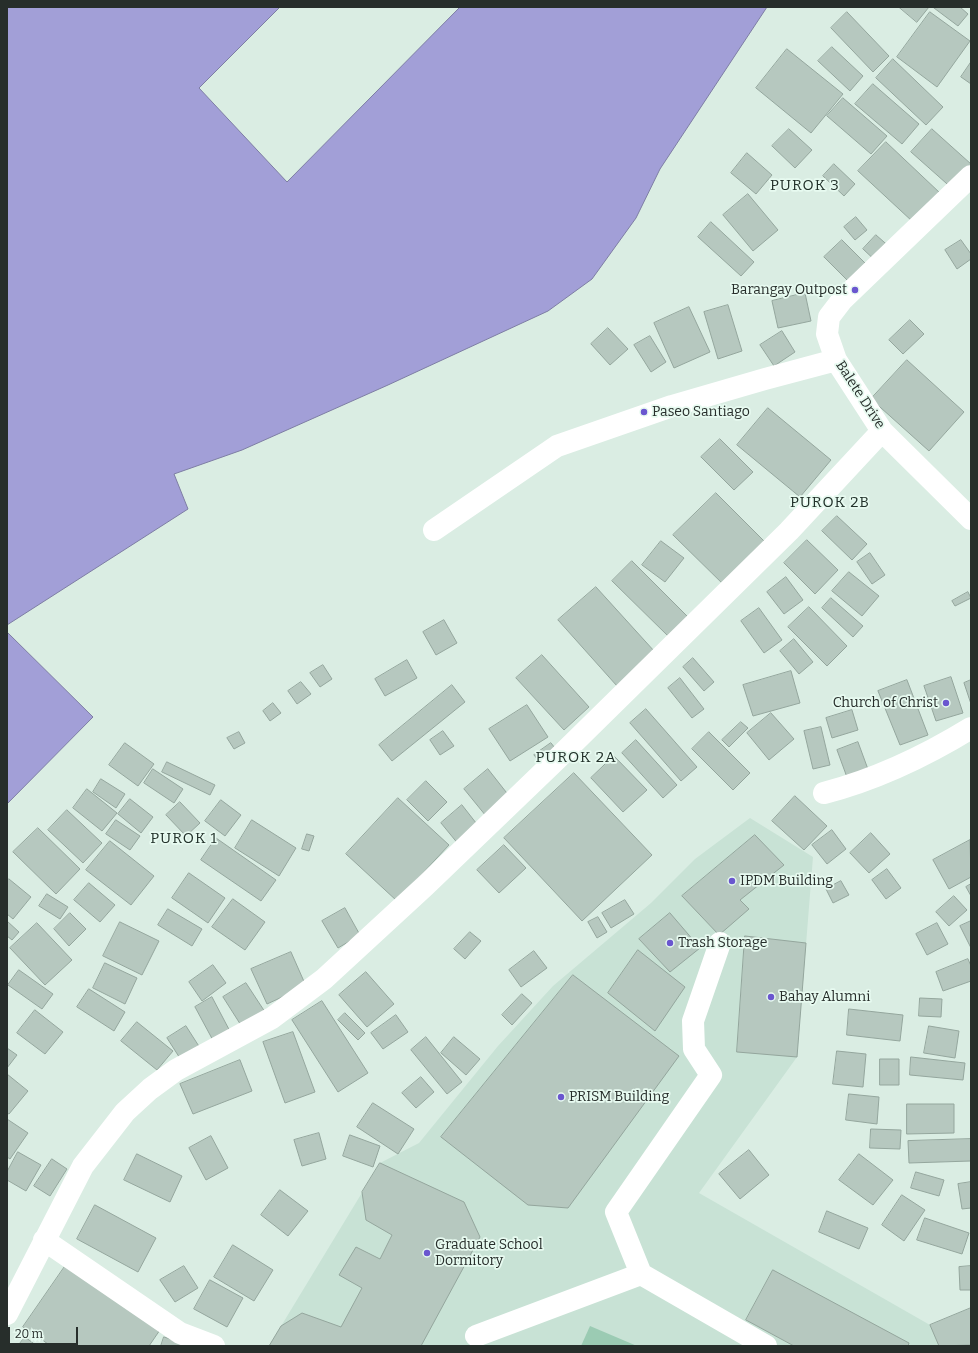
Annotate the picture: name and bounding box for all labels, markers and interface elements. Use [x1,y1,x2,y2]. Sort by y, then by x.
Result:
district label: PUROK 3 [770,177,840,195]
place label: Barangay Outpost [731,282,847,298]
marker: Barangay Outpost [850,285,860,295]
street label: Balete Drive [832,358,888,432]
place label: Paseo Santiago [652,404,750,420]
marker: Paseo Santiago [639,407,649,417]
district label: PUROK 2B [790,494,870,512]
place label: Church of Christ [833,695,938,711]
marker: Church of Christ [941,698,951,708]
district label: PUROK 2A [535,749,617,767]
district label: PUROK 1 [150,830,218,848]
place label: IPDM Building [740,873,833,889]
marker: IPDM Building [727,876,737,886]
place label: Trash Storage [678,935,767,951]
marker: Trash Storage [665,938,675,948]
place label: Bahay Alumni [779,989,870,1005]
marker: Bahay Alumni [766,992,776,1002]
place label: PRISM Building [569,1089,669,1105]
marker: PRISM Building [556,1092,566,1102]
place label: Graduate School Dormitory [435,1237,543,1270]
marker: Graduate School Dormitory [422,1248,432,1258]
scale bar [10,1319,80,1345]
text: 20 m [15,1327,43,1341]

